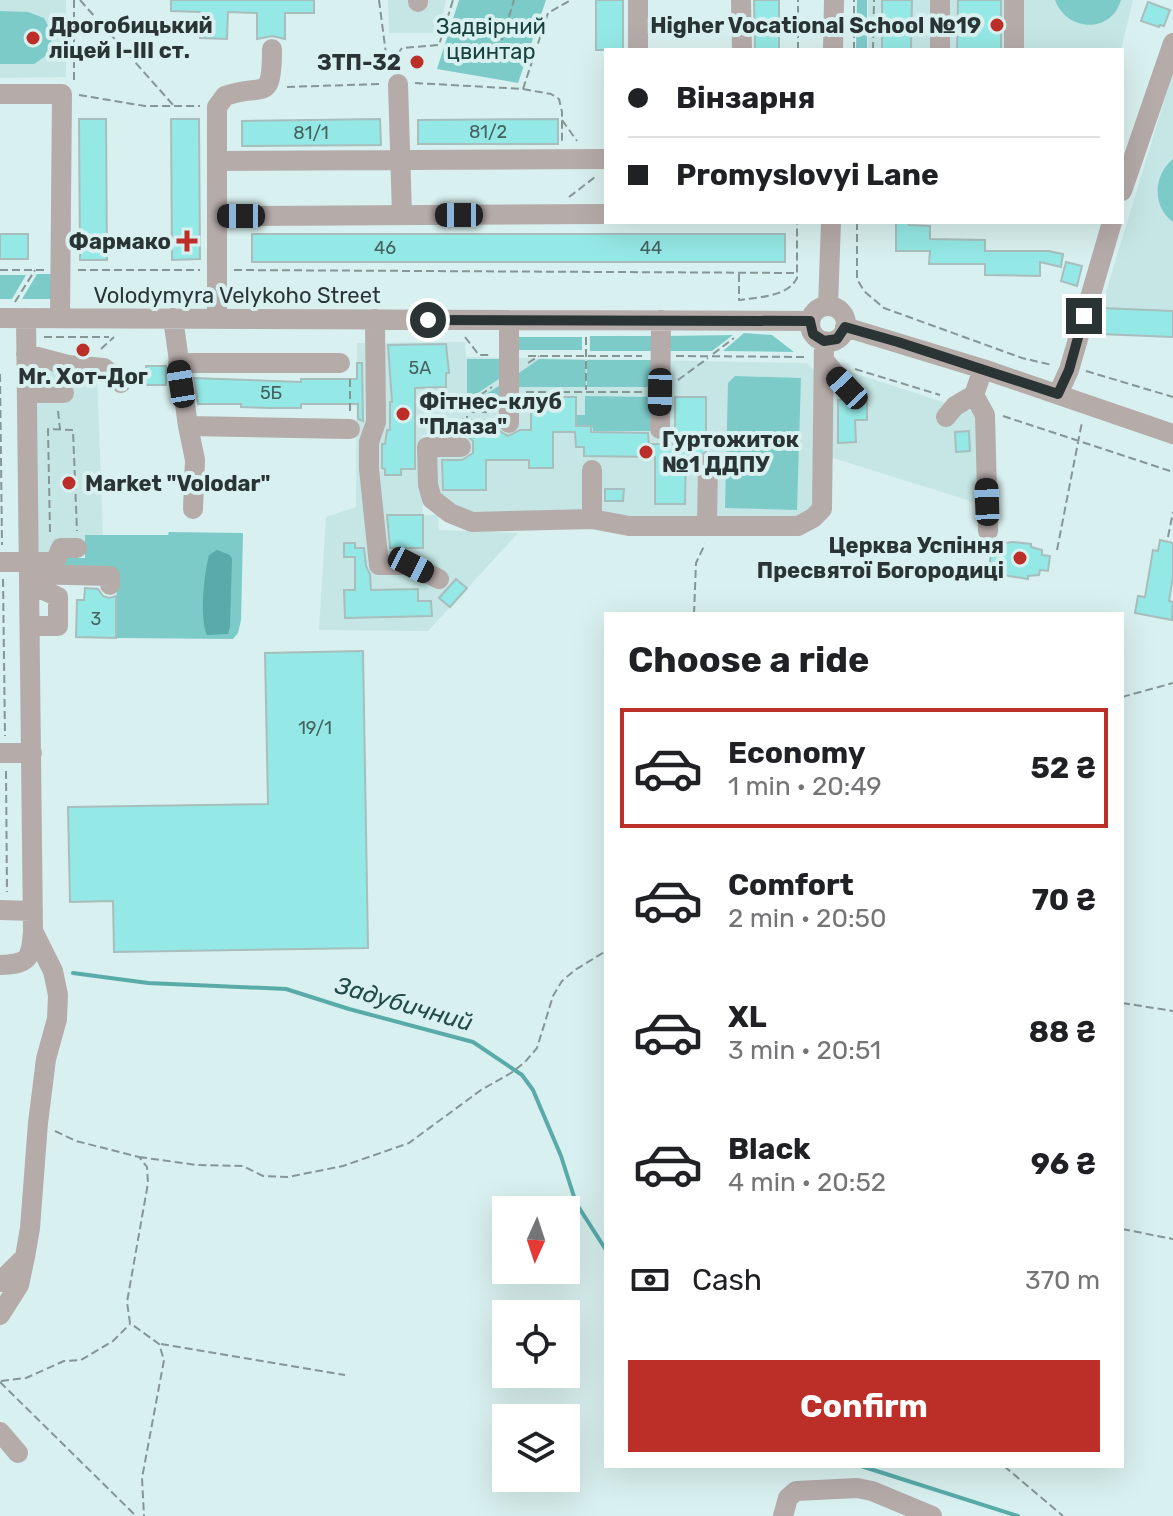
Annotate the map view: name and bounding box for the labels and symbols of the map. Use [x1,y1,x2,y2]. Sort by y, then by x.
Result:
place label: Дрогобицький ліцей І-ІІІ ст. [49,12,213,64]
place label: Higher Vocational School №19 [650,12,981,39]
park label: Задвірний цвинтар [436,13,546,65]
marker: Higher Vocational School №19 [988,16,1006,34]
marker: Дрогобицький ліцей І-ІІІ ст. [24,29,42,47]
place label: ЗТП-32 [317,49,401,76]
marker: ЗТП-32 [408,53,426,71]
house number: 81/2 [469,121,507,143]
house number: 81/1 [293,122,329,144]
car [435,203,483,227]
car [217,204,265,228]
place label: Фармако [69,228,171,255]
marker: Фармако [178,232,196,250]
house number: 46 [374,237,396,259]
house number: 44 [640,237,662,259]
street label: Volodymyra Velykoho Street [93,282,381,309]
route end [1066,298,1102,334]
route start [410,302,446,338]
marker: Mr. Хот-Дог [74,341,92,359]
house number: 5А [409,357,431,379]
car [165,358,197,410]
car [822,362,872,414]
place label: Mr. Хот-Дог [18,363,148,390]
car [648,368,672,416]
house number: 5Б [260,382,282,404]
place label: Фітнес-клуб "Плаза" [419,388,562,440]
marker: Фітнес-клуб "Плаза" [394,405,412,423]
place label: Гуртожиток №1 ДДПУ [662,426,799,478]
marker: Гуртожиток №1 ДДПУ [637,443,655,461]
place label: Market "Volodar" [85,470,271,497]
marker: Market "Volodar" [60,474,78,492]
car [974,478,1000,526]
place label: Церква Успіння Пресвятої Богородиці [757,532,1004,584]
car [384,543,438,587]
marker: Церква Успіння Пресвятої Богородиці [1011,549,1029,567]
house number: 3 [91,608,101,630]
house number: 19/1 [298,717,332,739]
water label: Задубичний [331,971,476,1037]
north arrow [492,1196,580,1284]

